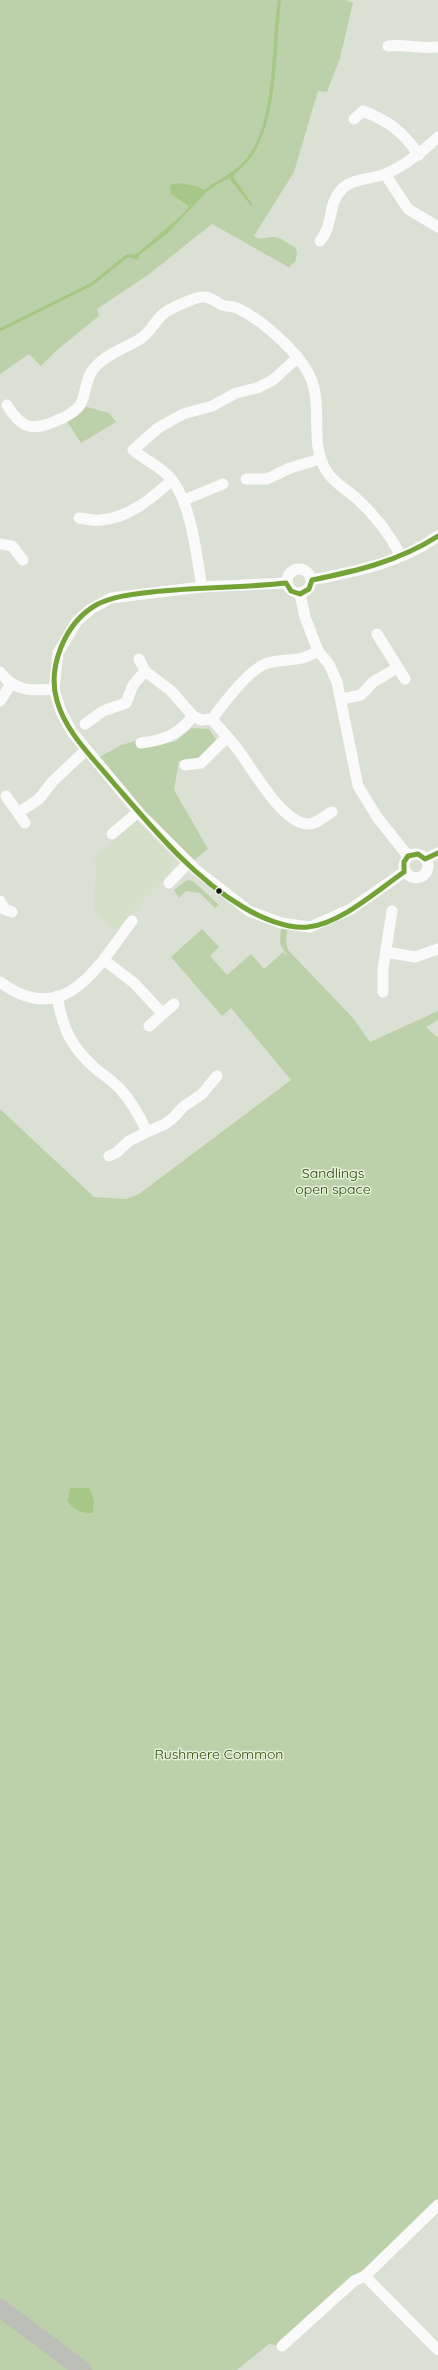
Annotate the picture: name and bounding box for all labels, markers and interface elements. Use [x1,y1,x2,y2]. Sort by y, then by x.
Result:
unlabelled marker [214,886,224,896]
park label: Sandlings open space [295,1166,371,1198]
park label: Rushmere Common [155,1747,283,1763]

